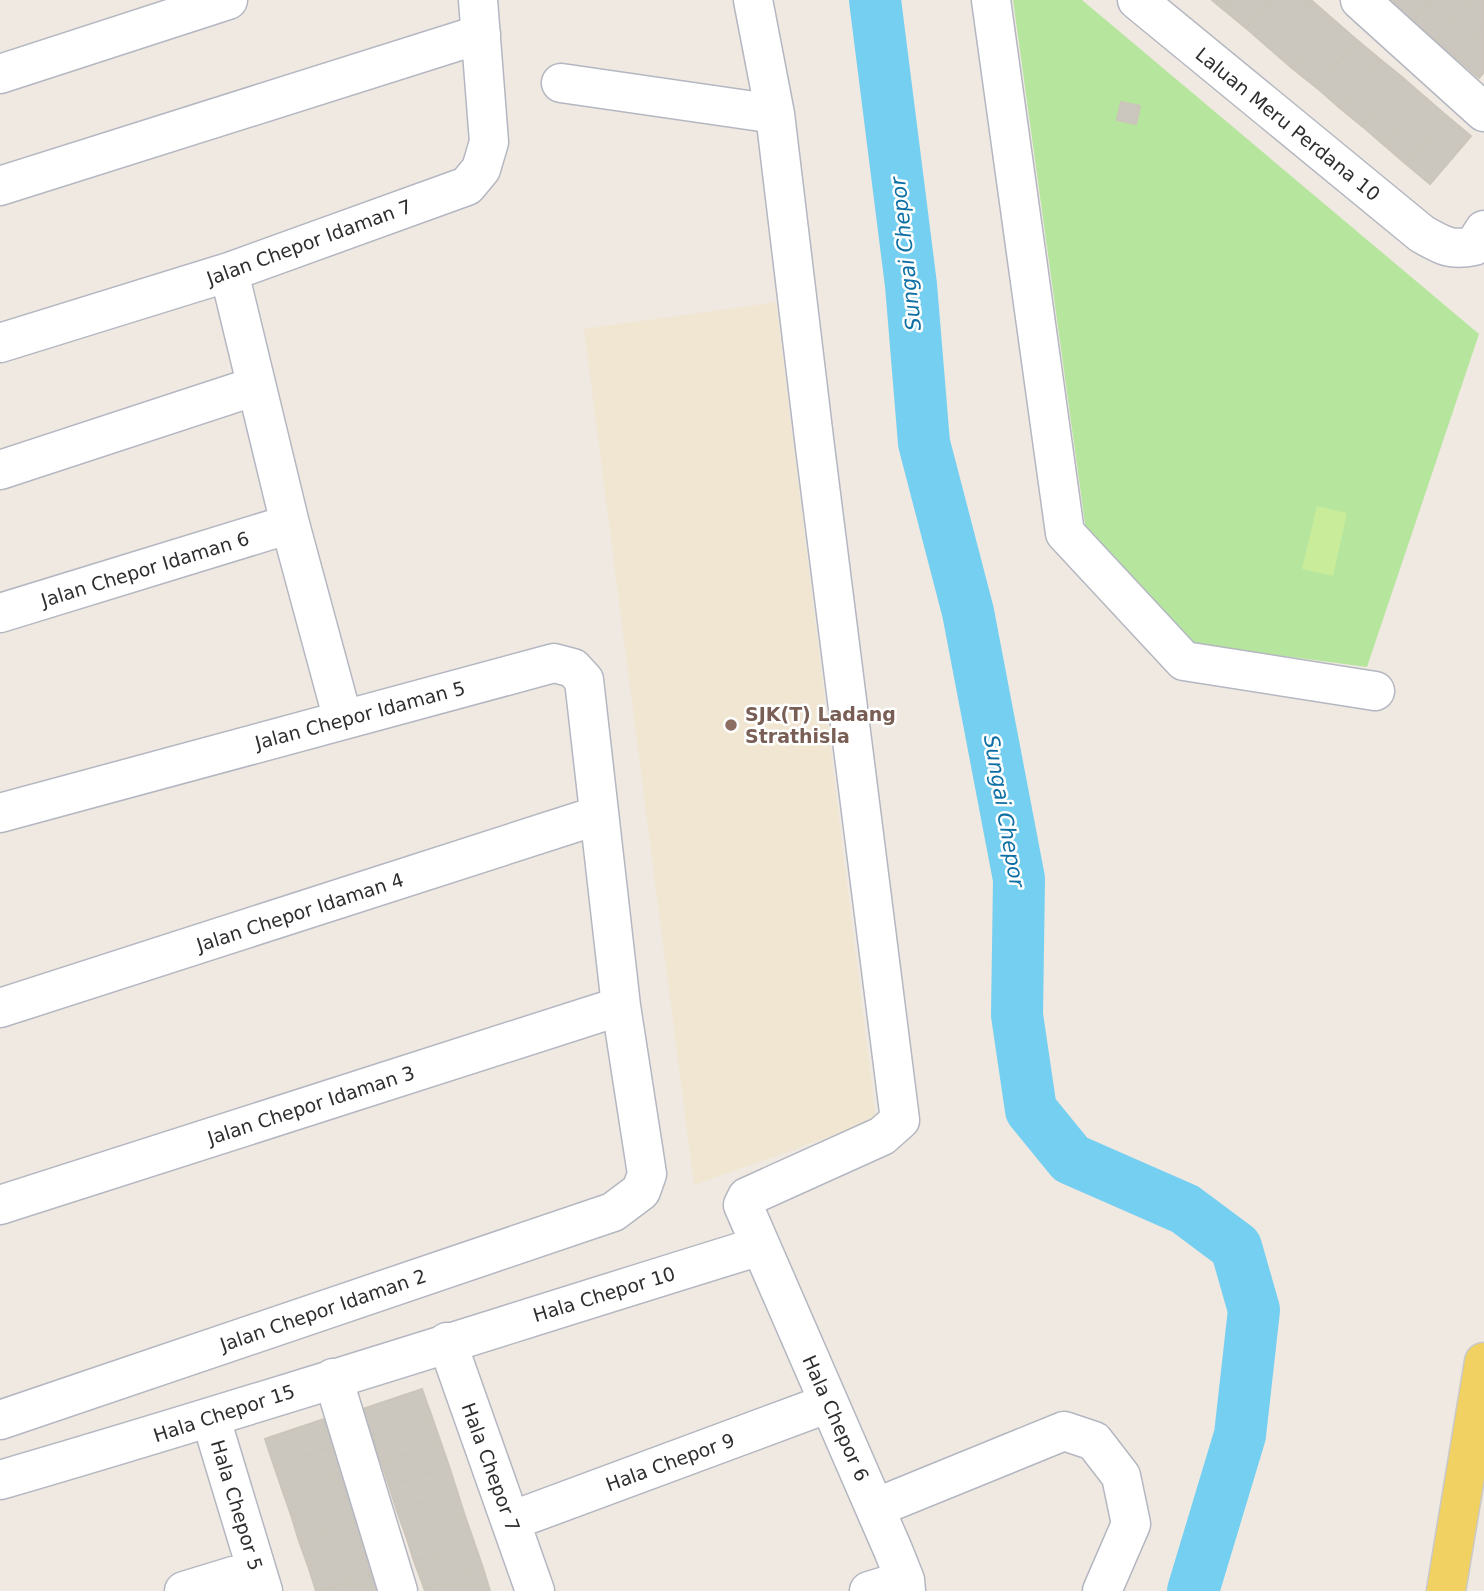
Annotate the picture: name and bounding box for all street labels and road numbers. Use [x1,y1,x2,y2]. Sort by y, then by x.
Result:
street label: Laluan Meru Perdana 10 [1191,43,1385,205]
street label: Jalan Chepor Idaman 7 [203,195,414,290]
street label: Jalan Chepor Idaman 6 [37,527,252,611]
street label: Jalan Chepor Idaman 5 [252,676,467,754]
street label: Jalan Chepor Idaman 4 [193,868,406,956]
street label: Jalan Chepor Idaman 3 [204,1061,417,1149]
street label: Hala Chepor 10 [530,1262,678,1326]
street label: Jalan Chepor Idaman 2 [216,1264,429,1356]
street label: Hala Chepor 6 [798,1352,874,1484]
street label: Hala Chepor 15 [150,1380,298,1446]
street label: Hala Chepor 7 [457,1400,525,1534]
street label: Hala Chepor 9 [603,1428,737,1496]
street label: Hala Chepor 5 [207,1437,267,1573]

